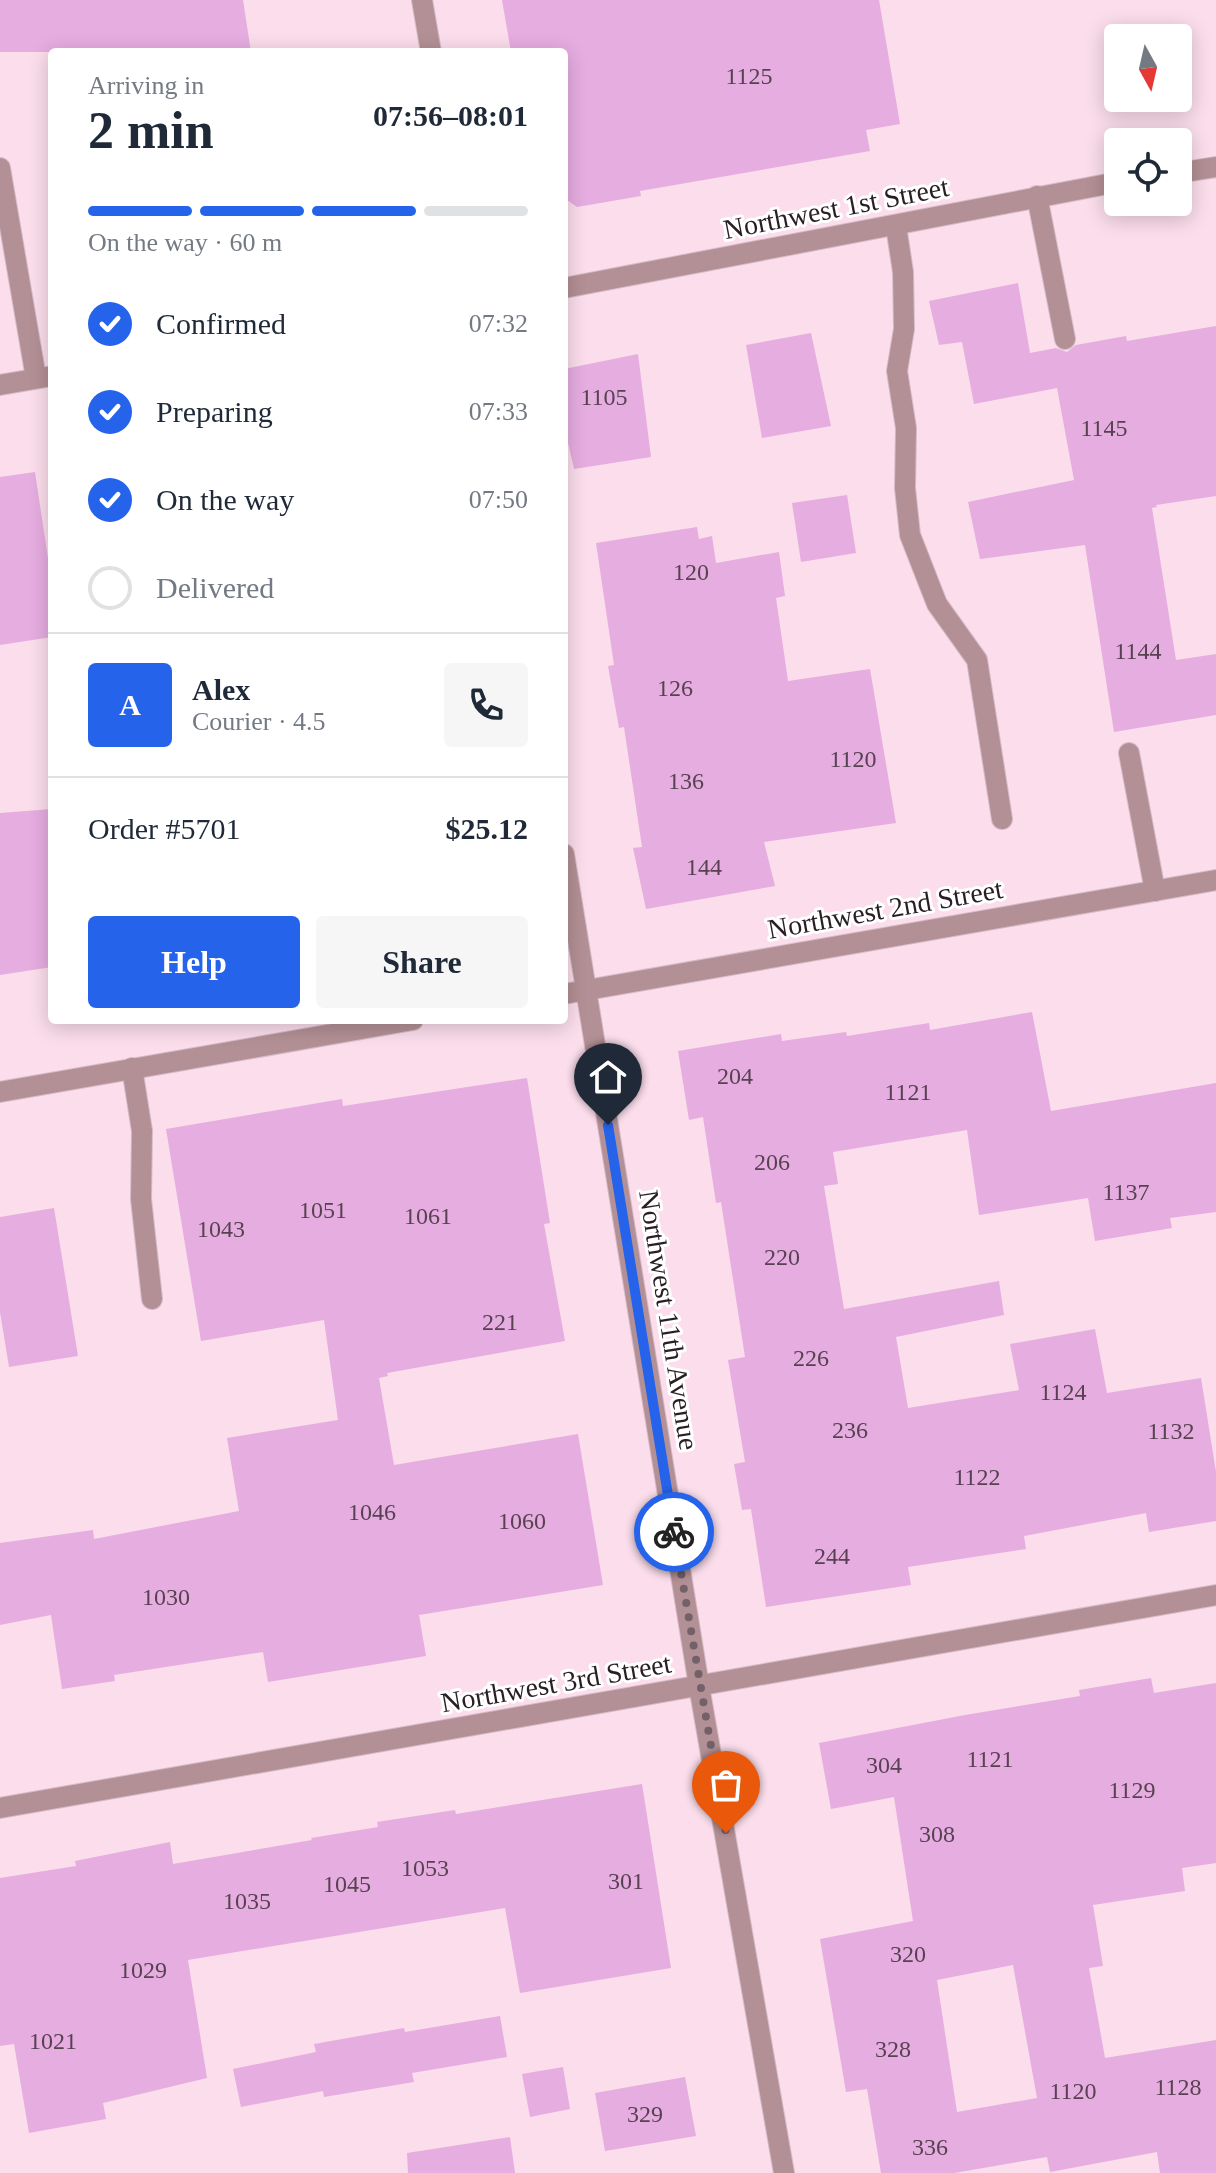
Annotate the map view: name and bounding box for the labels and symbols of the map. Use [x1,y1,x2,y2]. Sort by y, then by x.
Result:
north arrow [1104,24,1192,112]
house number: 1125 [725,63,773,89]
street label: Northwest 1st Street [721,171,951,245]
house number: 1105 [580,384,628,410]
house number: 1145 [1080,415,1128,441]
house number: 120 [673,559,709,585]
house number: 1144 [1114,638,1162,664]
house number: 126 [657,675,693,701]
house number: 1120 [829,746,877,772]
house number: 136 [668,768,704,794]
house number: 144 [686,854,722,880]
street label: Northwest 2nd Street [765,873,1005,945]
pin [574,1043,642,1125]
house number: 204 [717,1063,753,1089]
house number: 1121 [884,1079,932,1105]
house number: 206 [754,1149,790,1175]
house number: 1137 [1102,1179,1150,1205]
street label: Northwest 11th Avenue [633,1188,705,1452]
house number: 1051 [299,1197,347,1223]
house number: 1061 [404,1203,452,1229]
house number: 1043 [197,1216,245,1242]
house number: 220 [764,1244,800,1270]
house number: 221 [482,1309,518,1335]
house number: 226 [793,1345,829,1371]
house number: 1124 [1039,1379,1087,1405]
house number: 236 [832,1417,868,1443]
house number: 1132 [1147,1418,1195,1444]
house number: 1122 [953,1464,1001,1490]
courier [634,1492,714,1572]
house number: 1046 [348,1499,396,1525]
house number: 1060 [498,1508,546,1534]
house number: 244 [814,1543,850,1569]
house number: 1030 [142,1584,190,1610]
street label: Northwest 3rd Street [438,1647,674,1719]
house number: 1121 [966,1746,1014,1772]
pin [692,1751,760,1833]
house number: 304 [866,1752,902,1778]
house number: 1129 [1108,1777,1156,1803]
house number: 308 [919,1821,955,1847]
house number: 1053 [401,1855,449,1881]
house number: 301 [608,1868,644,1894]
house number: 1045 [323,1871,371,1897]
house number: 1035 [223,1888,271,1914]
house number: 320 [890,1941,926,1967]
house number: 1029 [119,1957,167,1983]
house number: 1021 [29,2028,77,2054]
house number: 328 [875,2036,911,2062]
house number: 1128 [1154,2074,1202,2100]
house number: 1120 [1049,2078,1097,2104]
house number: 329 [627,2101,663,2127]
house number: 336 [912,2134,948,2160]

